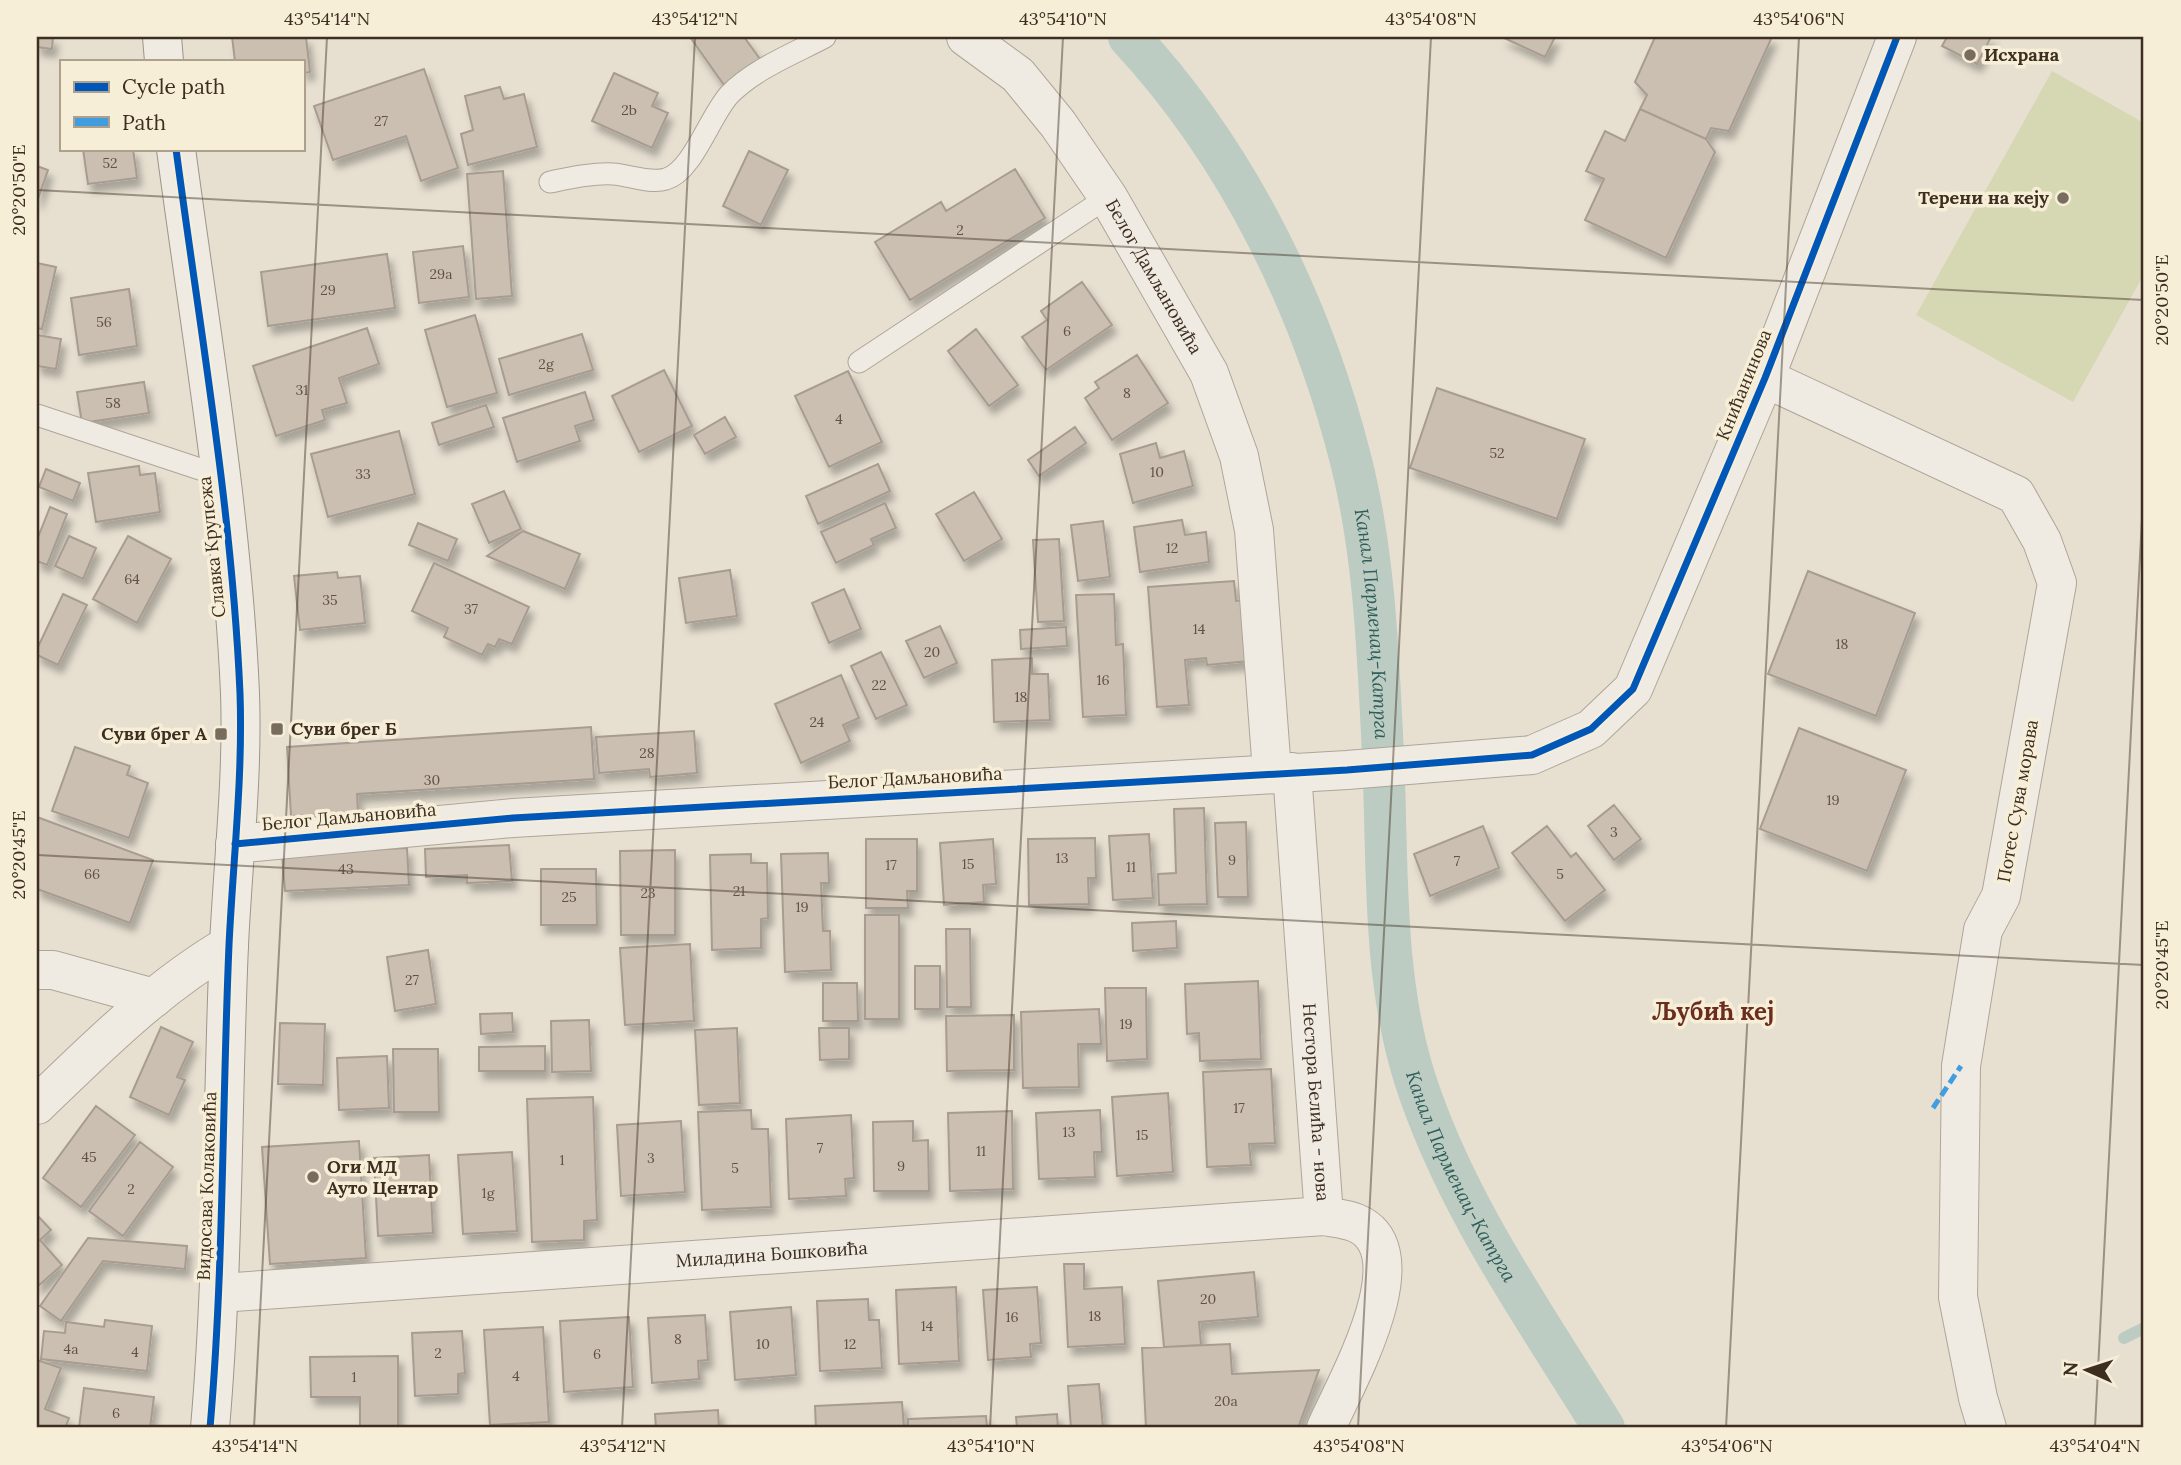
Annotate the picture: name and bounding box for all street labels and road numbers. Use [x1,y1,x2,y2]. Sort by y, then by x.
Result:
street label: Белог Дамљановића [1101,195,1208,358]
street label: Книћанинова [1711,326,1776,444]
street label: Славка Крупежа [193,475,230,619]
street label: Потес Сува морава [1992,718,2043,884]
street label: Белог Дамљановића [827,761,1003,794]
street label: Белог Дамљановића [261,797,437,836]
street label: Нестора Белића - нова [1298,1002,1335,1202]
street label: Видосава Колаковића [192,1091,221,1281]
street label: Миладина Бошковића [675,1236,868,1272]

